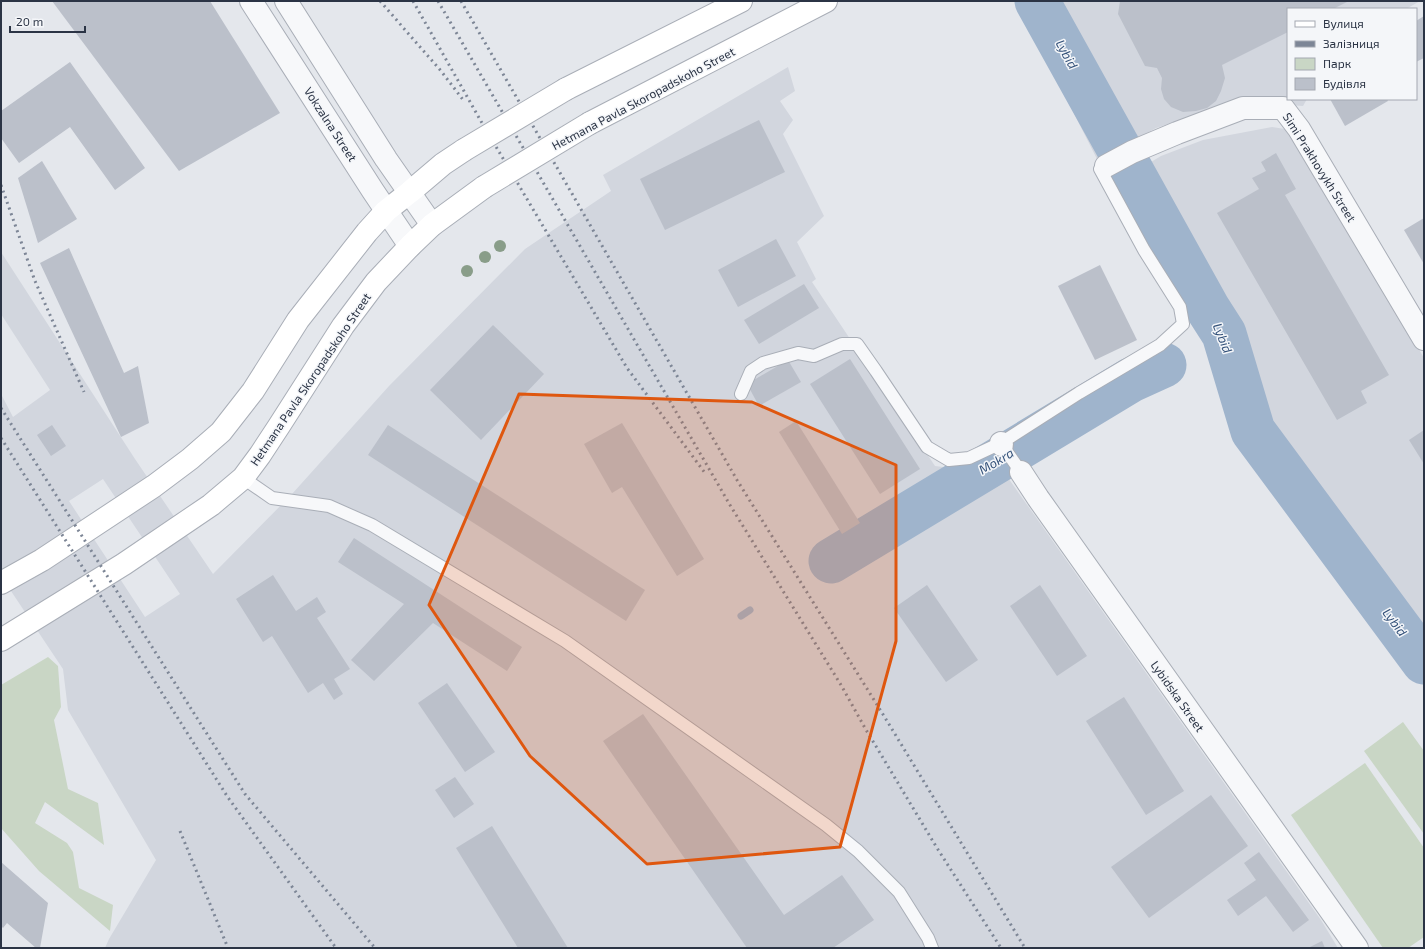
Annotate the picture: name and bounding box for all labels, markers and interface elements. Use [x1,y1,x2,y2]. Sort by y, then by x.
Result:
scale bar [10,8,85,34]
legend [1287,8,1417,100]
text: 20 m [16,14,43,28]
text: Вулиця [1323,16,1364,31]
text: Залізниця [1323,36,1380,50]
water label: Lybid [1053,37,1082,72]
street label: Hetmana Pavla Skoropadskoho Street [549,43,737,152]
text: Парк [1323,56,1352,70]
text: Будівля [1323,76,1366,91]
street label: Vokzalna Street [302,84,360,164]
street label: Simi Prakhovykh Street [1281,110,1360,224]
street label: Hetmana Pavla Skoropadskoho Street [247,290,373,468]
water label: Lybid [1210,321,1236,356]
water label: Mokra [976,444,1016,478]
water label: Lybid [1379,605,1411,640]
street label: Lybidska Street [1148,658,1208,734]

